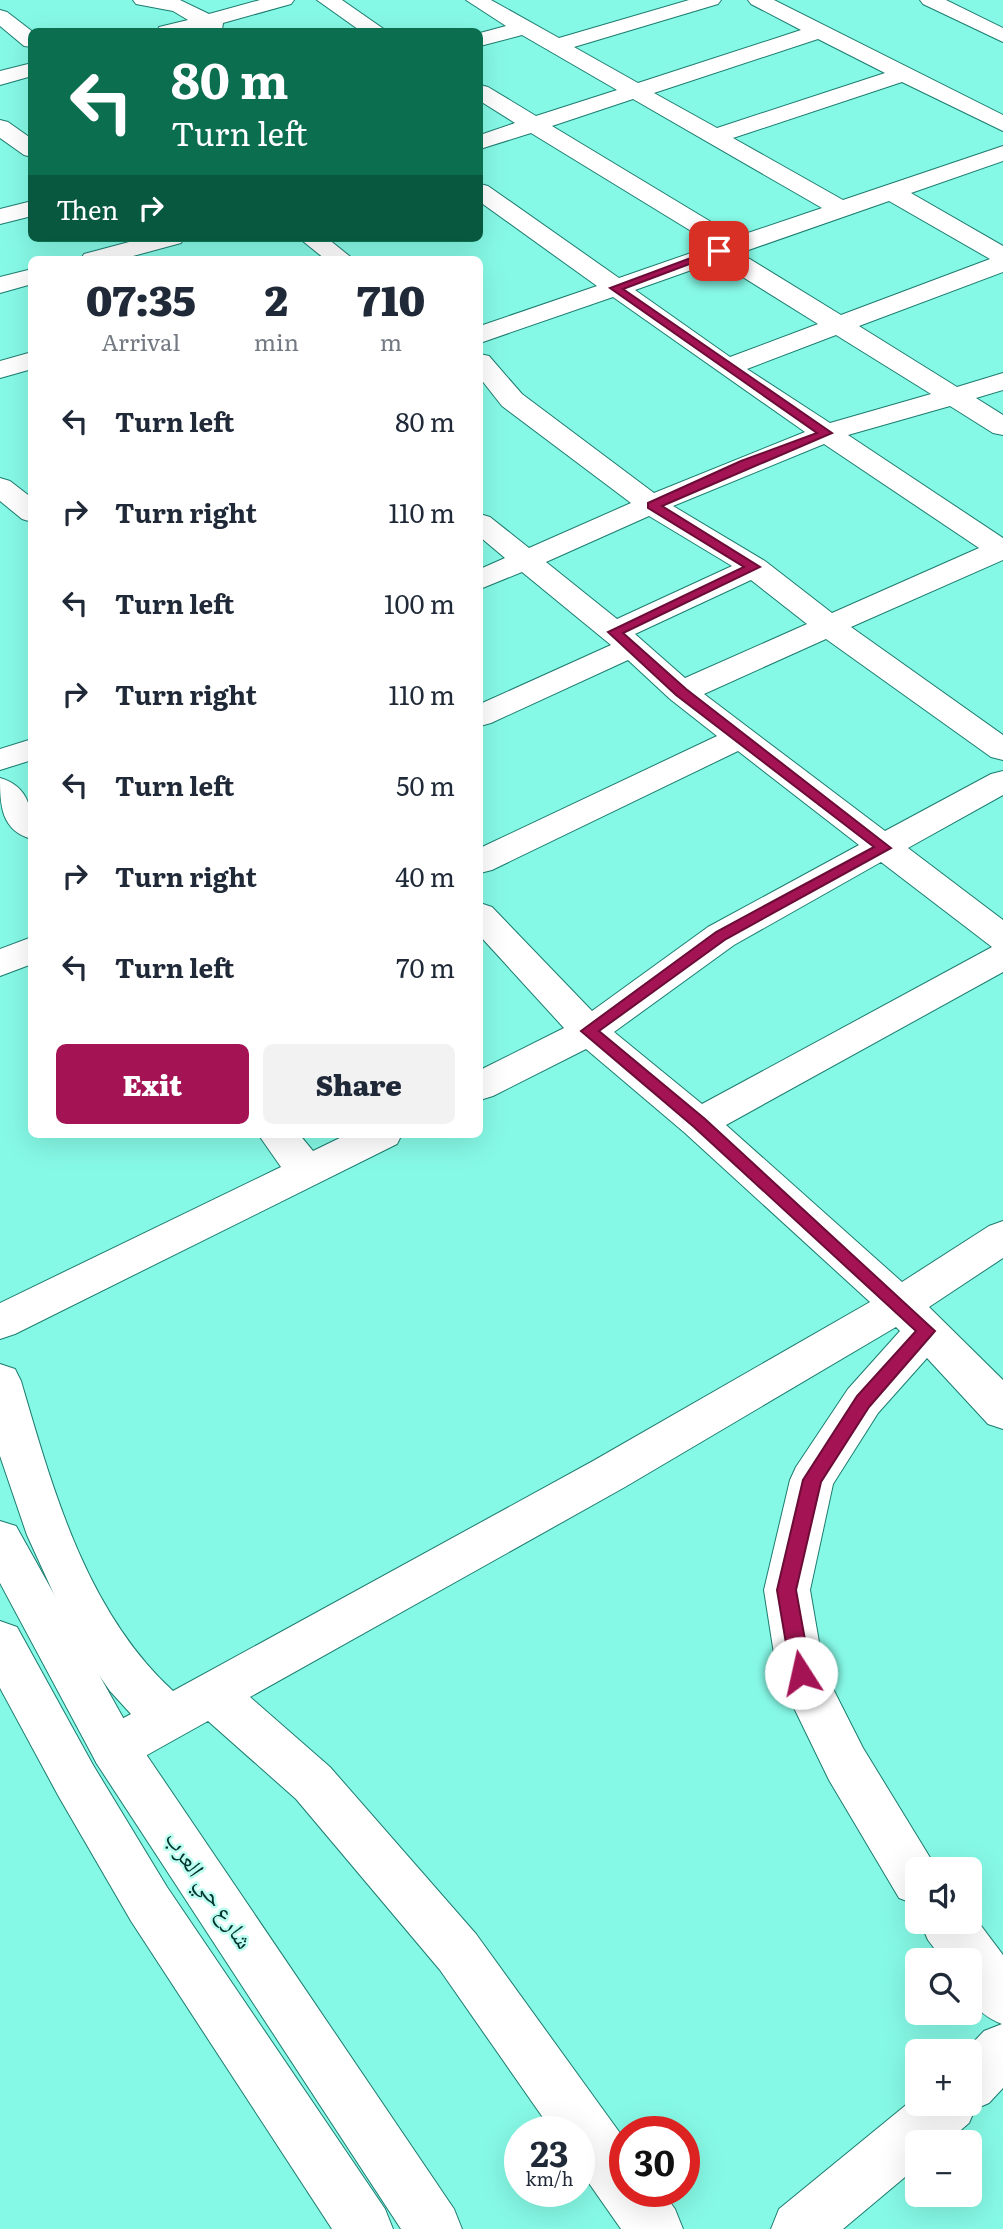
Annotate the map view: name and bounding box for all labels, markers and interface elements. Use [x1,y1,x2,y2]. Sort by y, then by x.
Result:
text: 80 m [171,41,289,114]
icon: left [56,56,147,147]
text: Turn left [171,108,308,156]
text: Then [56,189,118,228]
icon: right [132,189,170,227]
pin [689,221,749,281]
icon: arrive [700,232,738,270]
text: 07:35 [86,267,196,329]
text: 2 [265,267,288,329]
text: 710 [357,267,425,329]
text: Arrival [102,324,180,358]
text: min [254,324,299,358]
text: m [380,324,402,358]
text: Turn left [115,401,234,440]
text: 80 m [395,401,455,440]
icon: left [56,402,94,440]
text: Turn right [115,492,257,531]
text: 110 m [388,492,455,531]
icon: right [56,493,94,531]
text: Turn left [115,583,234,622]
text: 100 m [384,583,455,622]
icon: left [56,584,94,622]
text: Turn right [115,674,257,713]
text: 110 m [388,674,455,713]
icon: right [56,675,94,713]
text: Turn left [115,765,234,804]
text: 50 m [396,765,455,804]
icon: left [56,766,94,804]
text: Turn right [115,856,257,895]
text: 40 m [395,856,455,895]
icon: right [56,857,94,895]
text: Turn left [115,947,234,986]
text: 70 m [396,947,455,986]
icon: left [56,948,94,986]
button: Exit [56,1044,249,1124]
button: Share [263,1044,455,1124]
position arrow [764,1636,838,1710]
street label: شارع حي العرب [155,1822,264,1957]
map controls [905,1857,982,2207]
button: sound [905,1857,982,1934]
button: search [905,1948,982,2025]
button: + [905,2039,982,2116]
speed limit sign: 30 [609,2116,700,2207]
text: 23 [530,2126,569,2178]
button: − [905,2130,982,2207]
text: km/h [526,2165,573,2192]

